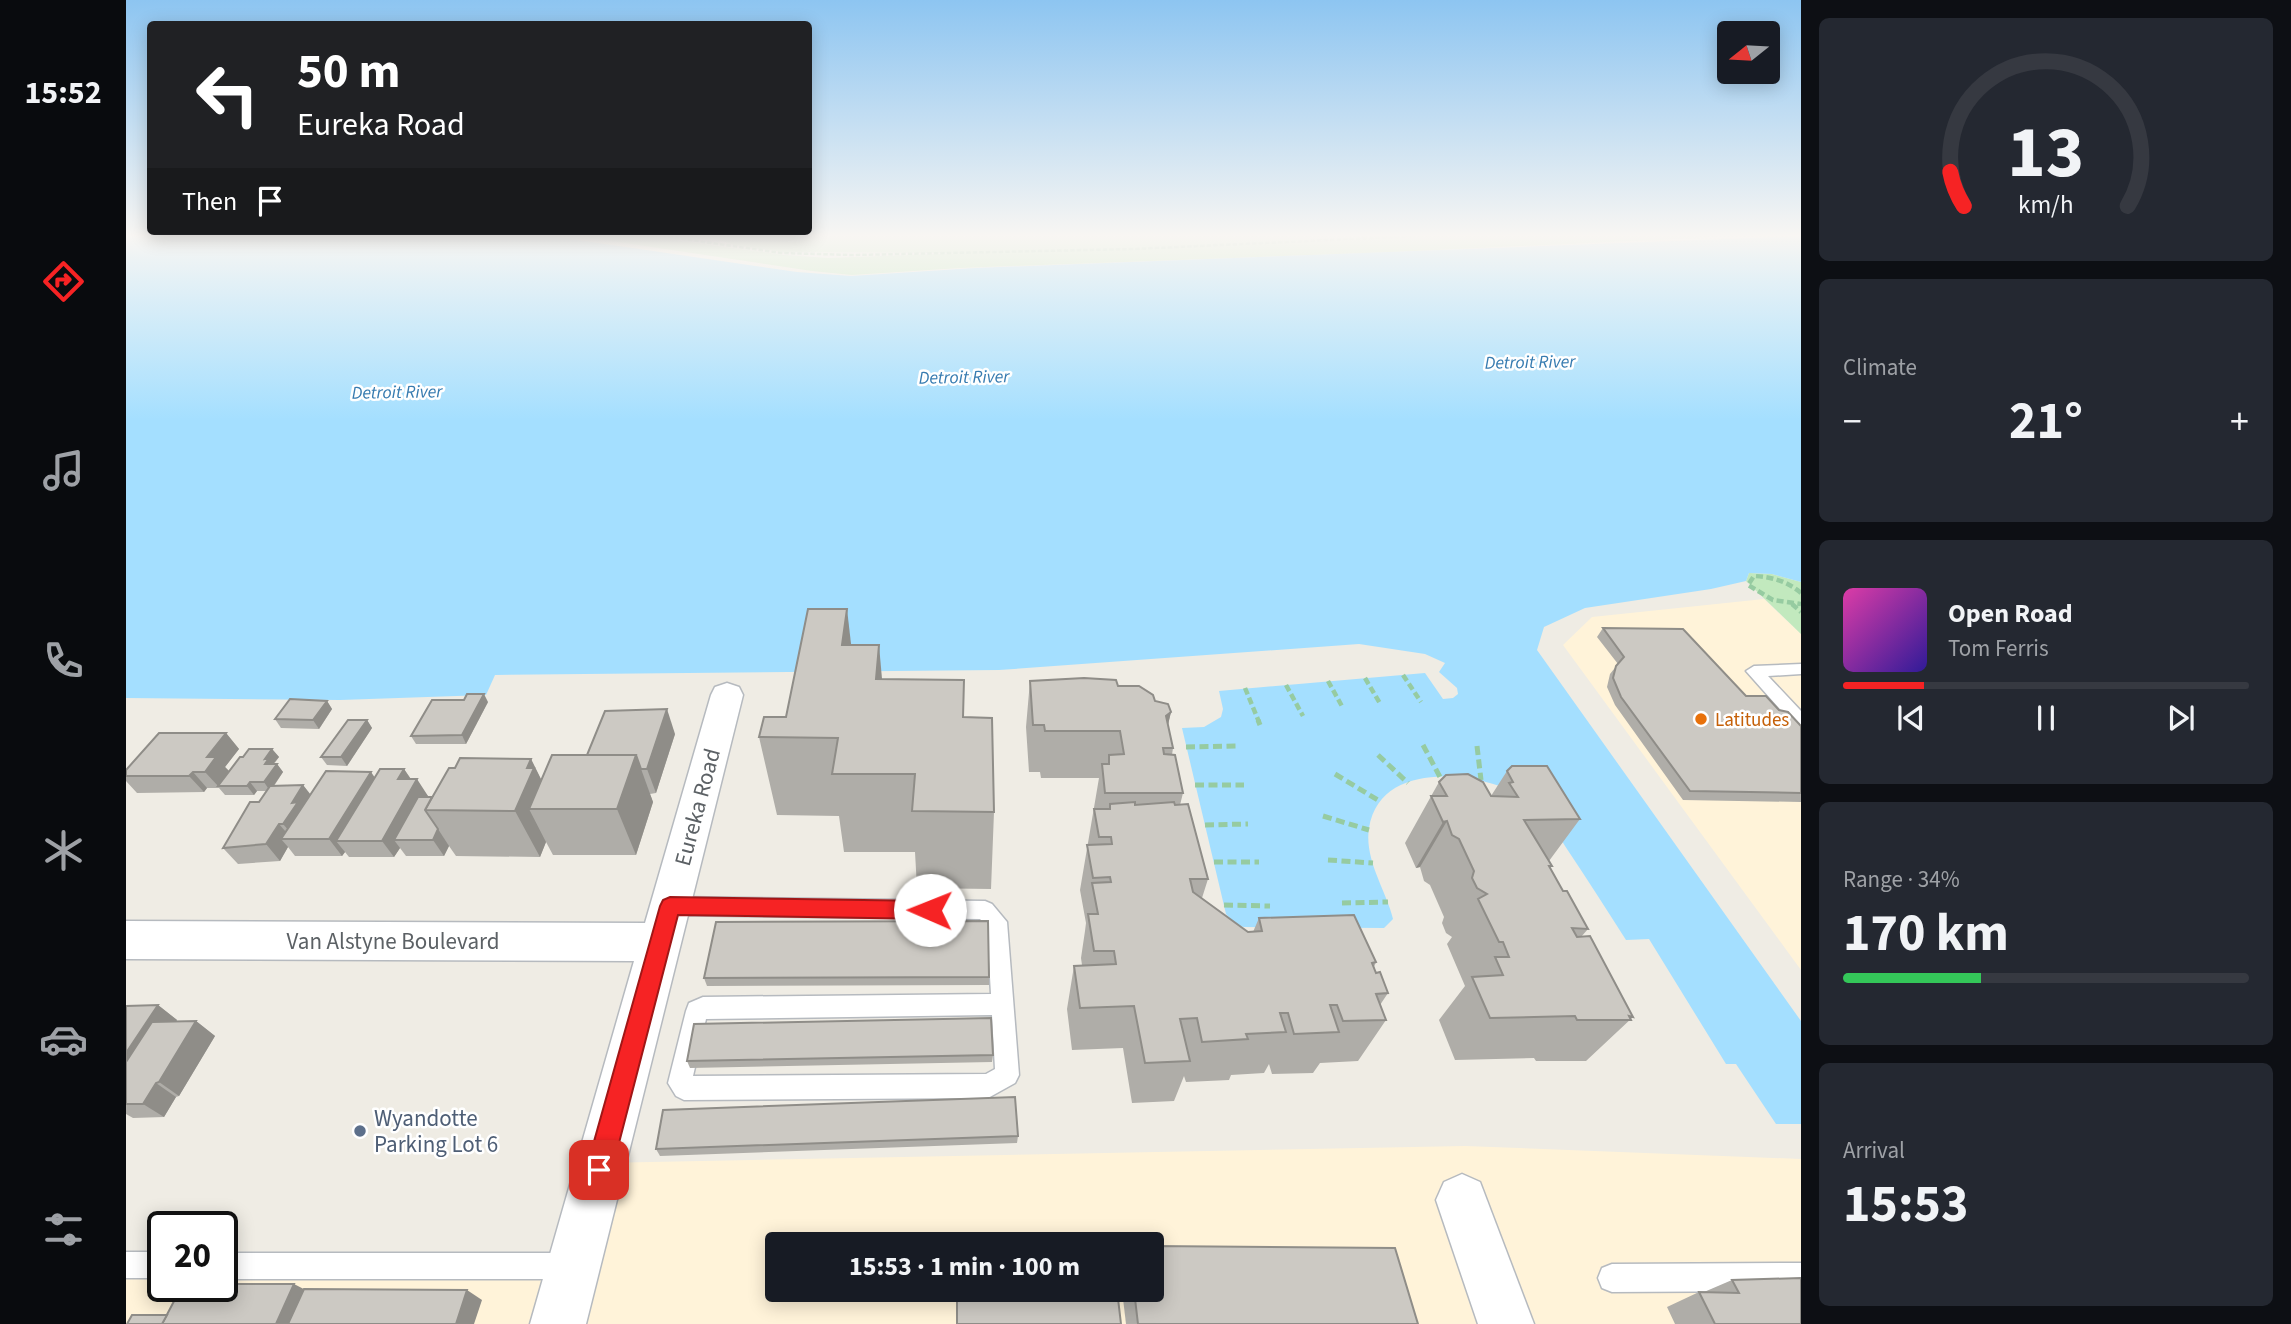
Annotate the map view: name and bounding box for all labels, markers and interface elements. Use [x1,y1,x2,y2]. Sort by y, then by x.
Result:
north arrow [1717,21,1780,84]
map controls [1717,21,1780,84]
text: 50 m [297,37,401,107]
icon: left [182,49,273,140]
text: 15:52 [24,70,102,116]
text: 13 [2008,101,2084,205]
text: Eureka Road [297,102,465,148]
icon: arrive [251,182,289,220]
text: Then [182,183,237,220]
text: km/h [2018,186,2074,222]
icon: directions [39,257,88,306]
water label: Detroit River [1484,349,1576,376]
text: Climate [1843,351,1917,384]
water label: Detroit River [918,364,1010,391]
water label: Detroit River [351,379,443,406]
text: 21° [2009,385,2083,459]
text: − [1843,395,1862,449]
text: + [2230,395,2249,449]
icon: music [39,446,88,495]
text: Open Road [1948,595,2073,632]
text: Tom Ferris [1948,632,2049,665]
icon: phone [39,636,88,685]
icon: previous [1892,699,1930,737]
icon: pause [2027,699,2065,737]
icon: next [2162,699,2200,737]
place label: Latitudes [1715,707,1789,734]
marker: Latitudes [1693,711,1709,727]
street label: Eureka Road [666,745,729,870]
icon: climate [39,826,88,875]
text: Range · 34% [1843,863,1960,896]
position arrow [893,873,967,947]
text: 170 km [1843,897,2009,971]
street label: Van Alstyne Boulevard [286,925,500,958]
icon: car [39,1015,88,1064]
place label: Wyandotte Parking Lot 6 [374,1102,498,1161]
marker: Wyandotte Parking Lot 6 [352,1123,368,1139]
text: Arrival [1843,1134,1905,1167]
pin [569,1140,629,1200]
icon: arrive [580,1151,618,1189]
text: 15:53 [1843,1168,1968,1242]
icon: filters [39,1205,88,1254]
speed limit sign: 20 [147,1211,238,1302]
text: 15:53 · 1 min · 100 m [849,1248,1080,1285]

